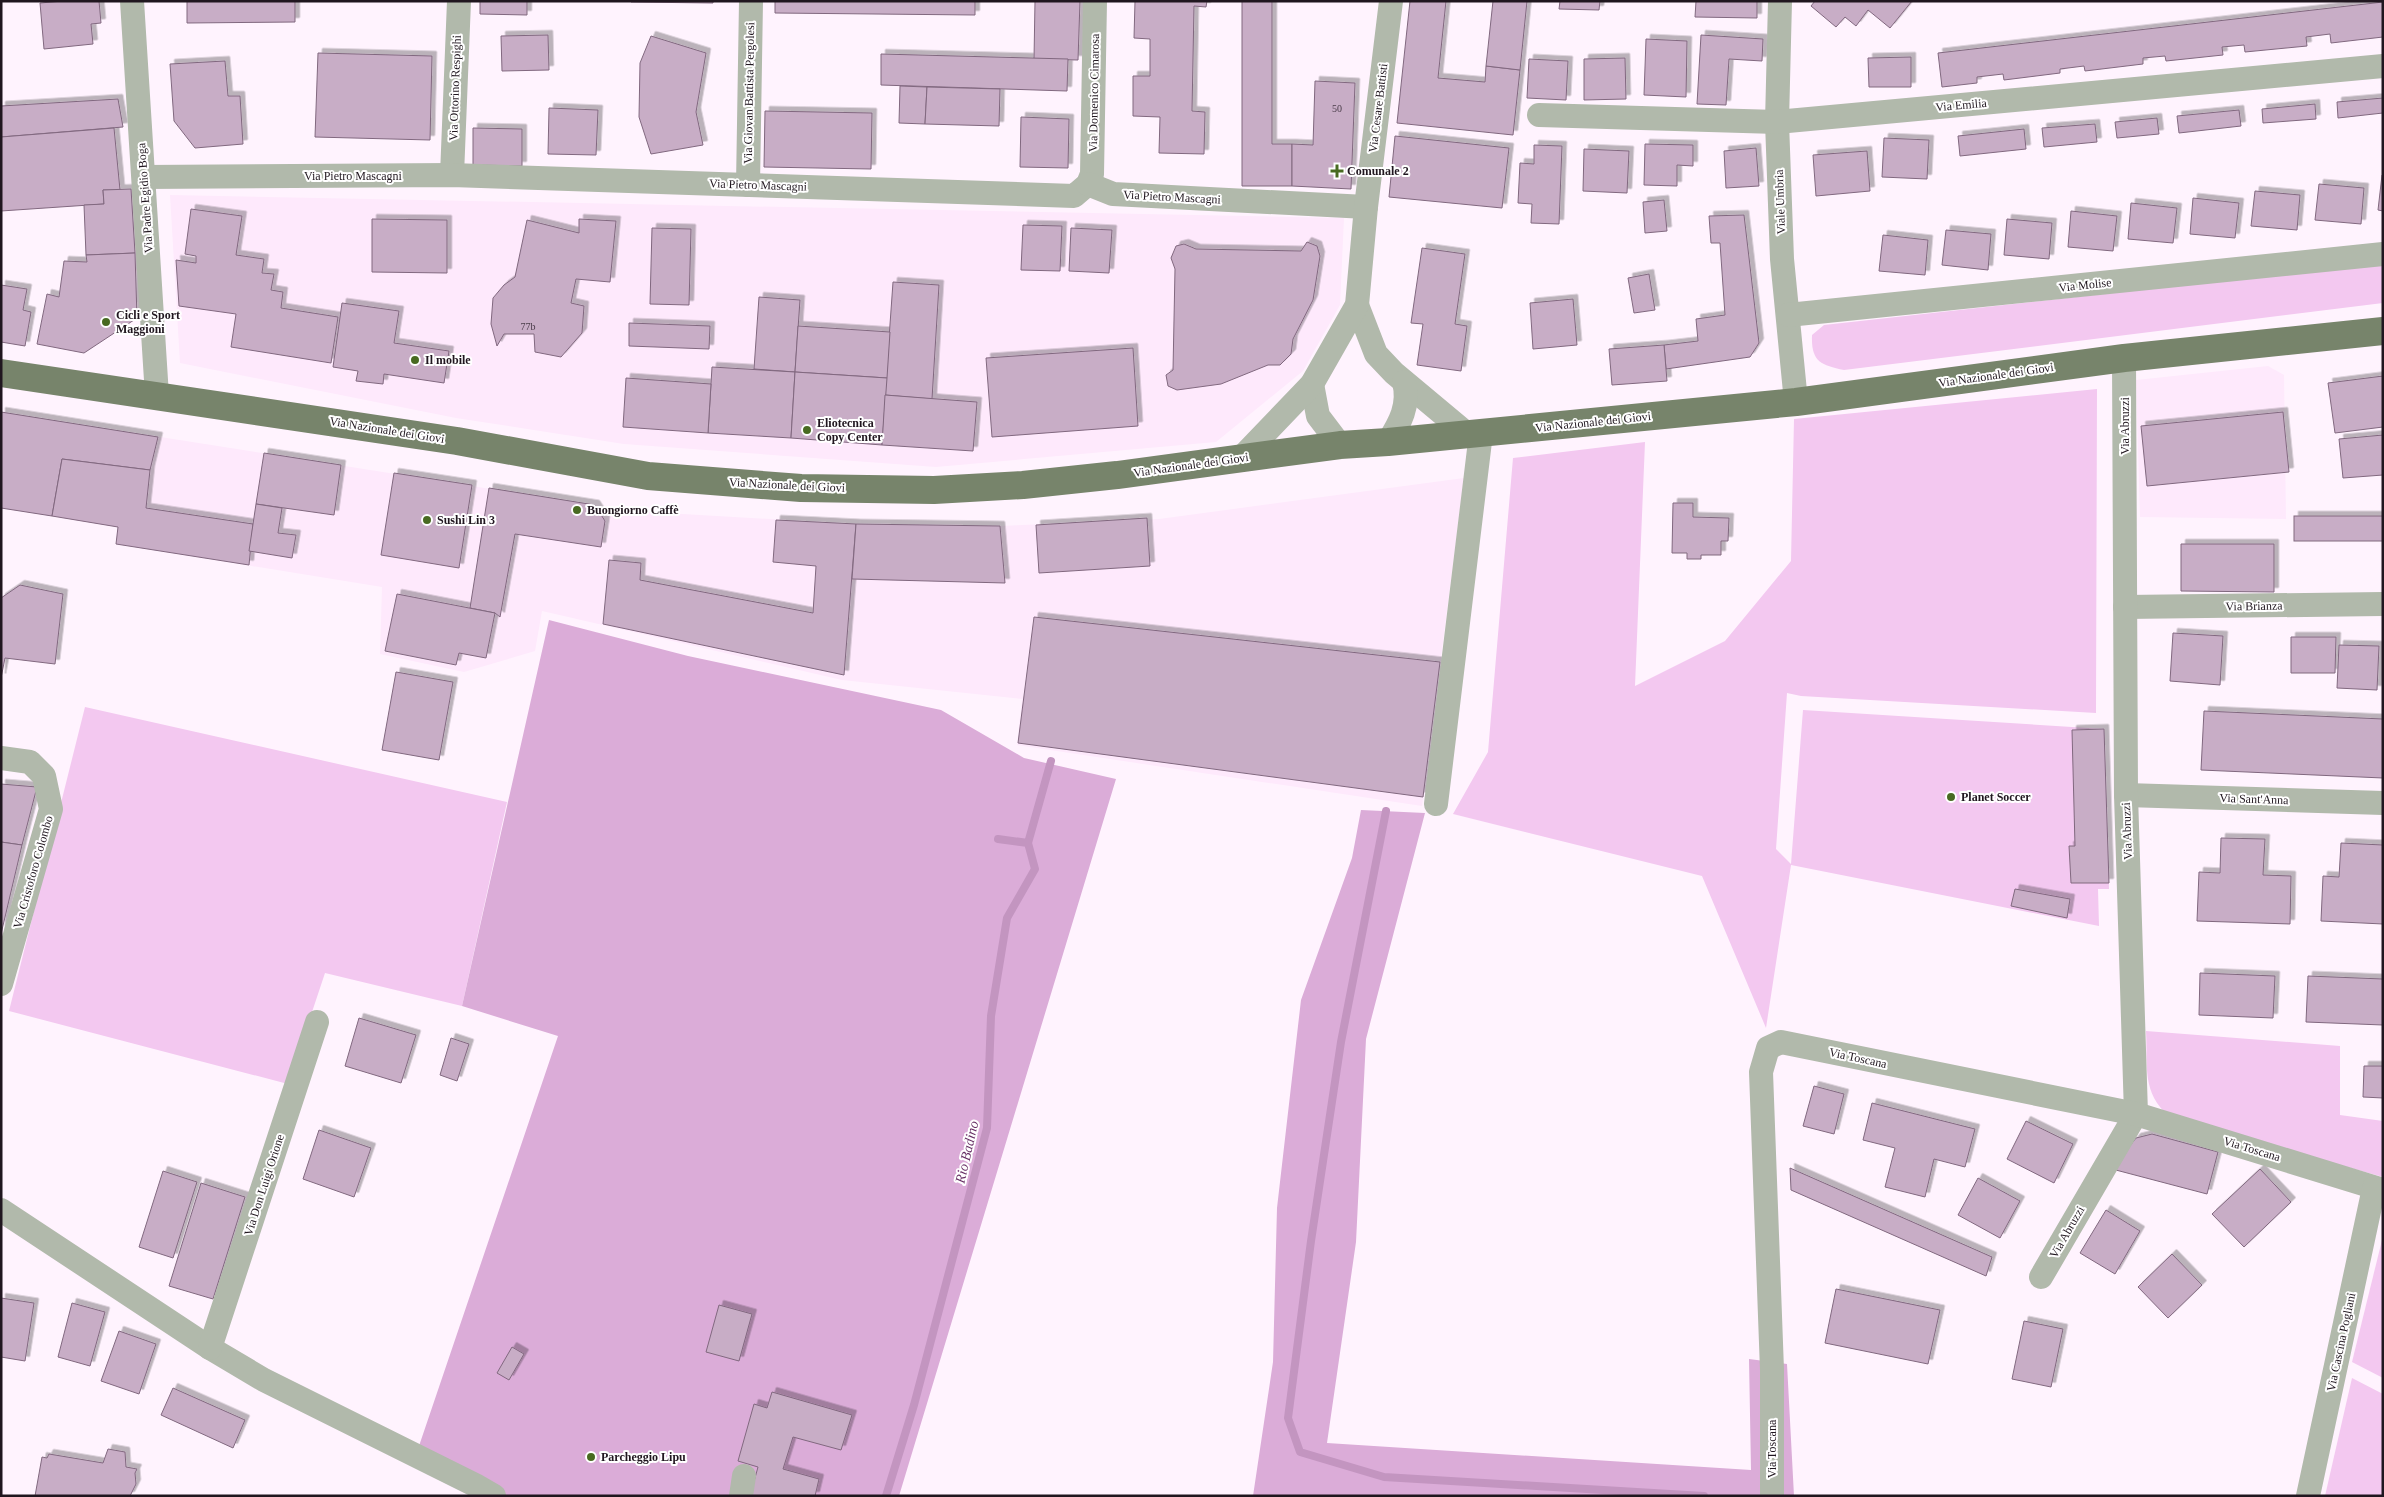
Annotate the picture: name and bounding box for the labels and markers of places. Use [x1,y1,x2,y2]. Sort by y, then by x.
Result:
place label: Comunale 2 [1347,164,1409,178]
marker: Comunale 2 [1331,165,1343,177]
place label: Cicli e Sport Maggioni [116,308,180,336]
marker: Cicli e Sport Maggioni [100,316,112,328]
place label: Il mobile [425,353,471,367]
marker: Il mobile [409,354,421,366]
place label: Eliotecnica Copy Center [817,416,883,444]
marker: Eliotecnica Copy Center [801,424,813,436]
place label: Buongiorno Caffè [587,503,679,517]
marker: Buongiorno Caffè [571,504,583,516]
place label: Sushi Lin 3 [437,513,495,527]
marker: Sushi Lin 3 [421,514,433,526]
place label: Planet Soccer [1961,790,2031,804]
marker: Planet Soccer [1945,791,1957,803]
place label: Parcheggio Lipu [601,1450,686,1464]
marker: Parcheggio Lipu [585,1451,597,1463]

